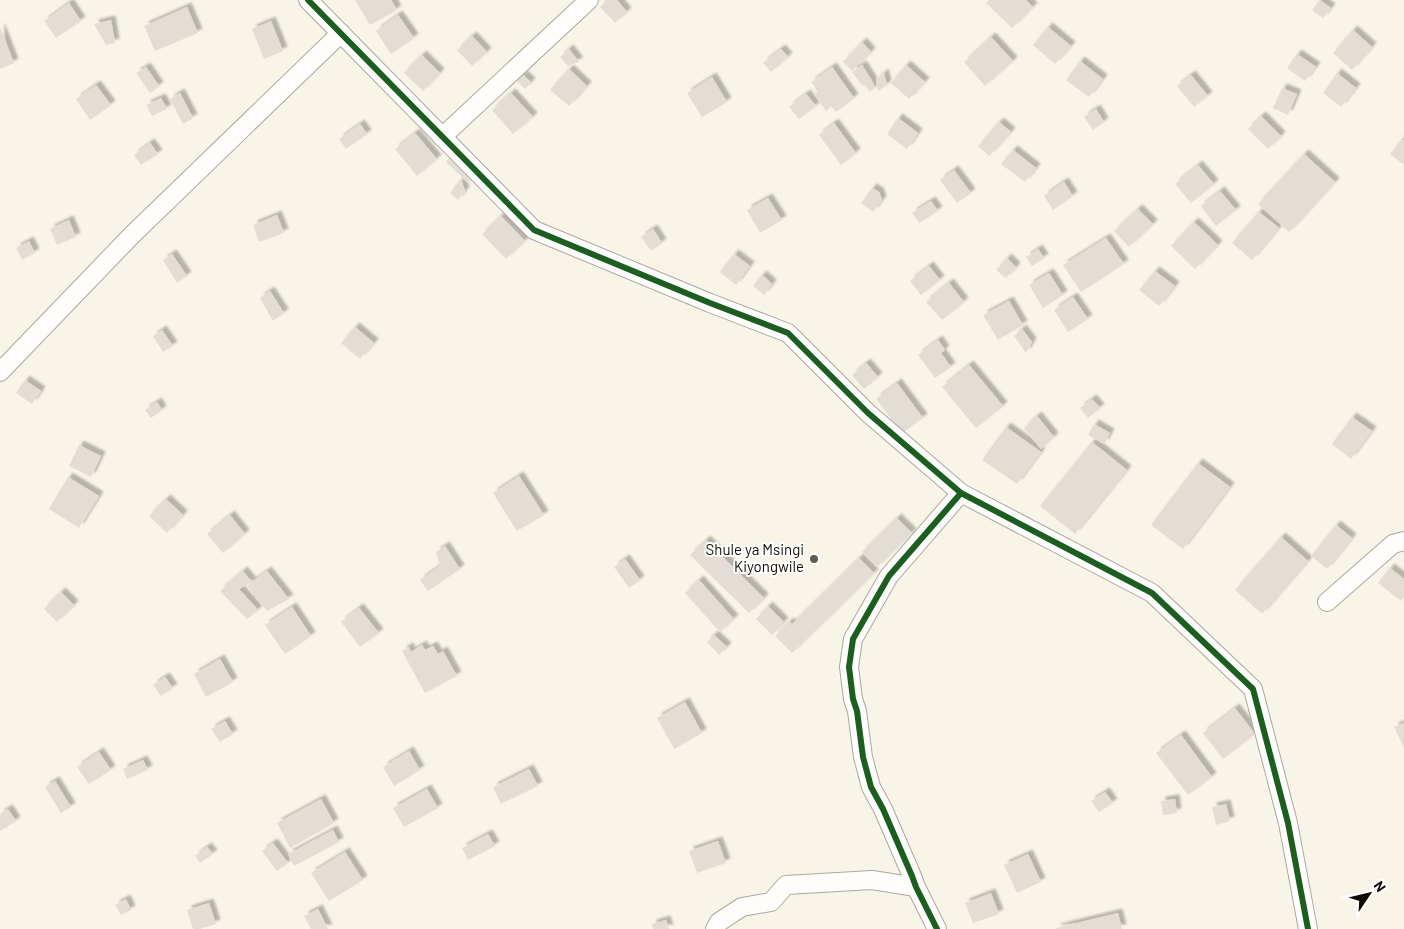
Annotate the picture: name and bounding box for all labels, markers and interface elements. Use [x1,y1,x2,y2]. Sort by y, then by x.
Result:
place label: Shule ya Msingi Kiyongwile [706,540,804,575]
marker: Shule ya Msingi Kiyongwile [808,553,820,565]
north arrow [1344,869,1394,919]
text: N [1370,878,1390,895]

